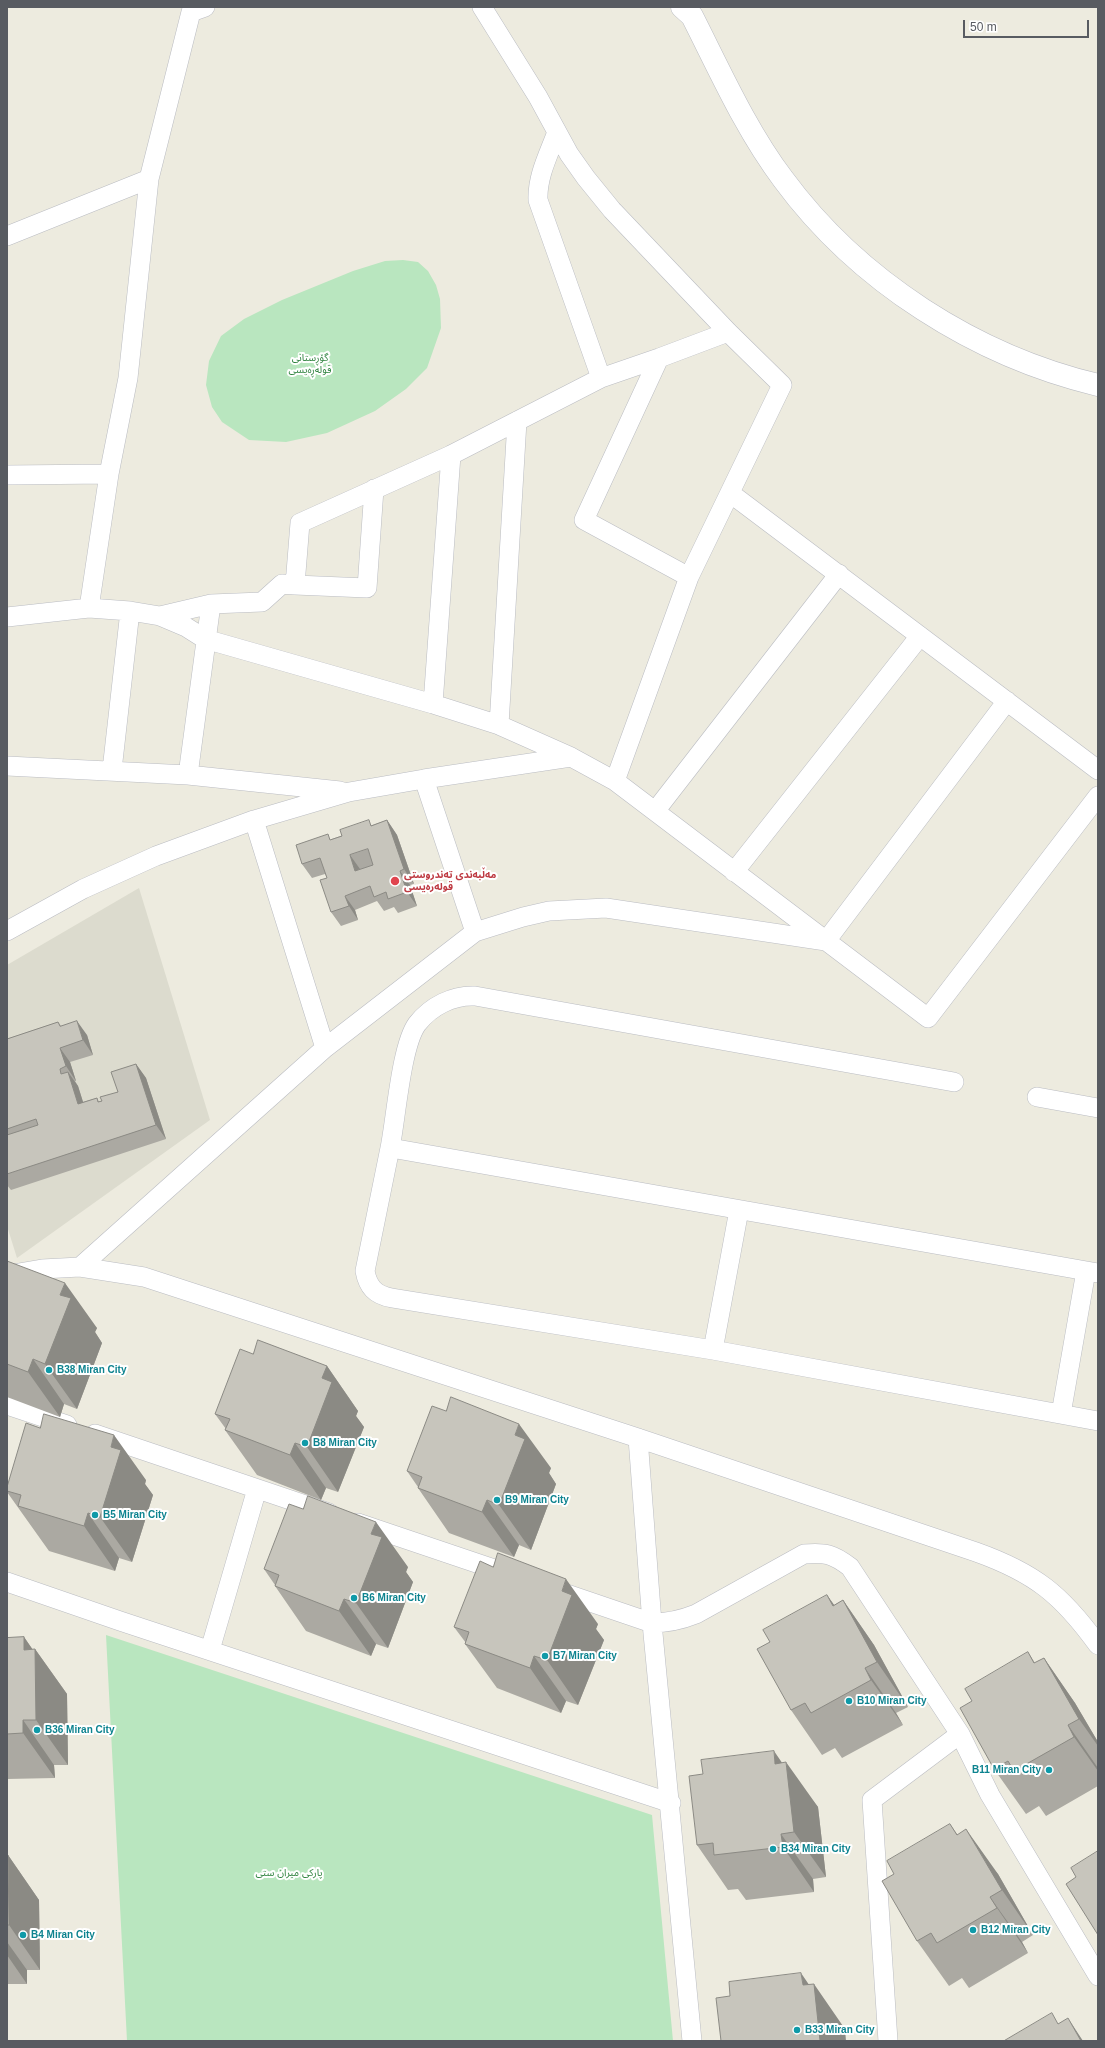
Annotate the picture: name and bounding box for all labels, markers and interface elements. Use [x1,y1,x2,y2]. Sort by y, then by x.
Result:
scale bar [965,12,1091,38]
text: 50 m [970,20,997,34]
park label: گۆڕستانی قولەڕەیسی [289,352,331,376]
place label: مەڵبەندی تەندروستی قولەرەیسی [404,869,496,892]
marker: مەڵبەندی تەندروستی قولەرەیسی [389,875,401,887]
place label: B38 Miran City [57,1364,126,1376]
marker: B38 Miran City [44,1365,54,1375]
place label: B8 Miran City [313,1437,377,1449]
marker: B8 Miran City [300,1438,310,1448]
place label: B9 Miran City [505,1494,569,1506]
marker: B9 Miran City [492,1495,502,1505]
place label: B5 Miran City [103,1509,167,1521]
marker: B5 Miran City [90,1510,100,1520]
place label: B6 Miran City [362,1592,426,1604]
marker: B6 Miran City [349,1593,359,1603]
place label: B7 Miran City [553,1650,617,1662]
marker: B7 Miran City [540,1651,550,1661]
place label: B10 Miran City [857,1695,926,1707]
marker: B10 Miran City [844,1696,854,1706]
place label: B36 Miran City [45,1724,114,1736]
marker: B36 Miran City [32,1725,42,1735]
place label: B11 Miran City [972,1764,1041,1776]
marker: B11 Miran City [1044,1765,1054,1775]
place label: B34 Miran City [781,1843,850,1855]
marker: B34 Miran City [768,1844,778,1854]
park label: پارکی میران ستی [255,1867,323,1879]
place label: B12 Miran City [981,1924,1050,1936]
marker: B12 Miran City [968,1925,978,1935]
place label: B4 Miran City [31,1929,95,1941]
marker: B4 Miran City [18,1930,28,1940]
place label: B33 Miran City [805,2024,874,2036]
marker: B33 Miran City [792,2025,802,2035]

